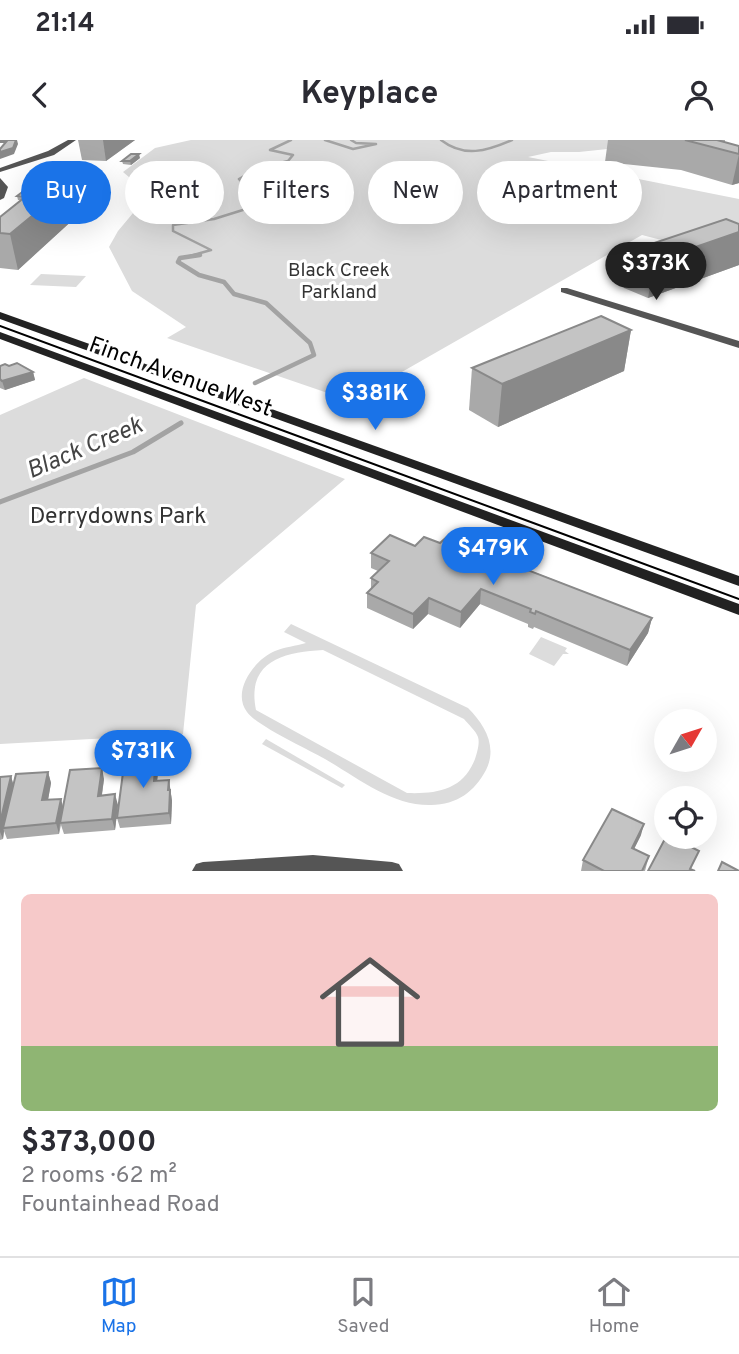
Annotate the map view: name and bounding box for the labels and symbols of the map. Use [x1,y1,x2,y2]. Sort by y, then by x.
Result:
pin: $373K [607,242,705,302]
park label: Black Creek Parkland [288,259,390,305]
street label: Finch Avenue West [84,331,276,425]
pin: $381K [326,372,424,432]
water label: Black Creek [23,411,148,487]
park label: Derrydowns Park [30,503,206,532]
pin: $479K [444,528,542,587]
north arrow [654,709,718,772]
pin: $731K [94,730,192,790]

